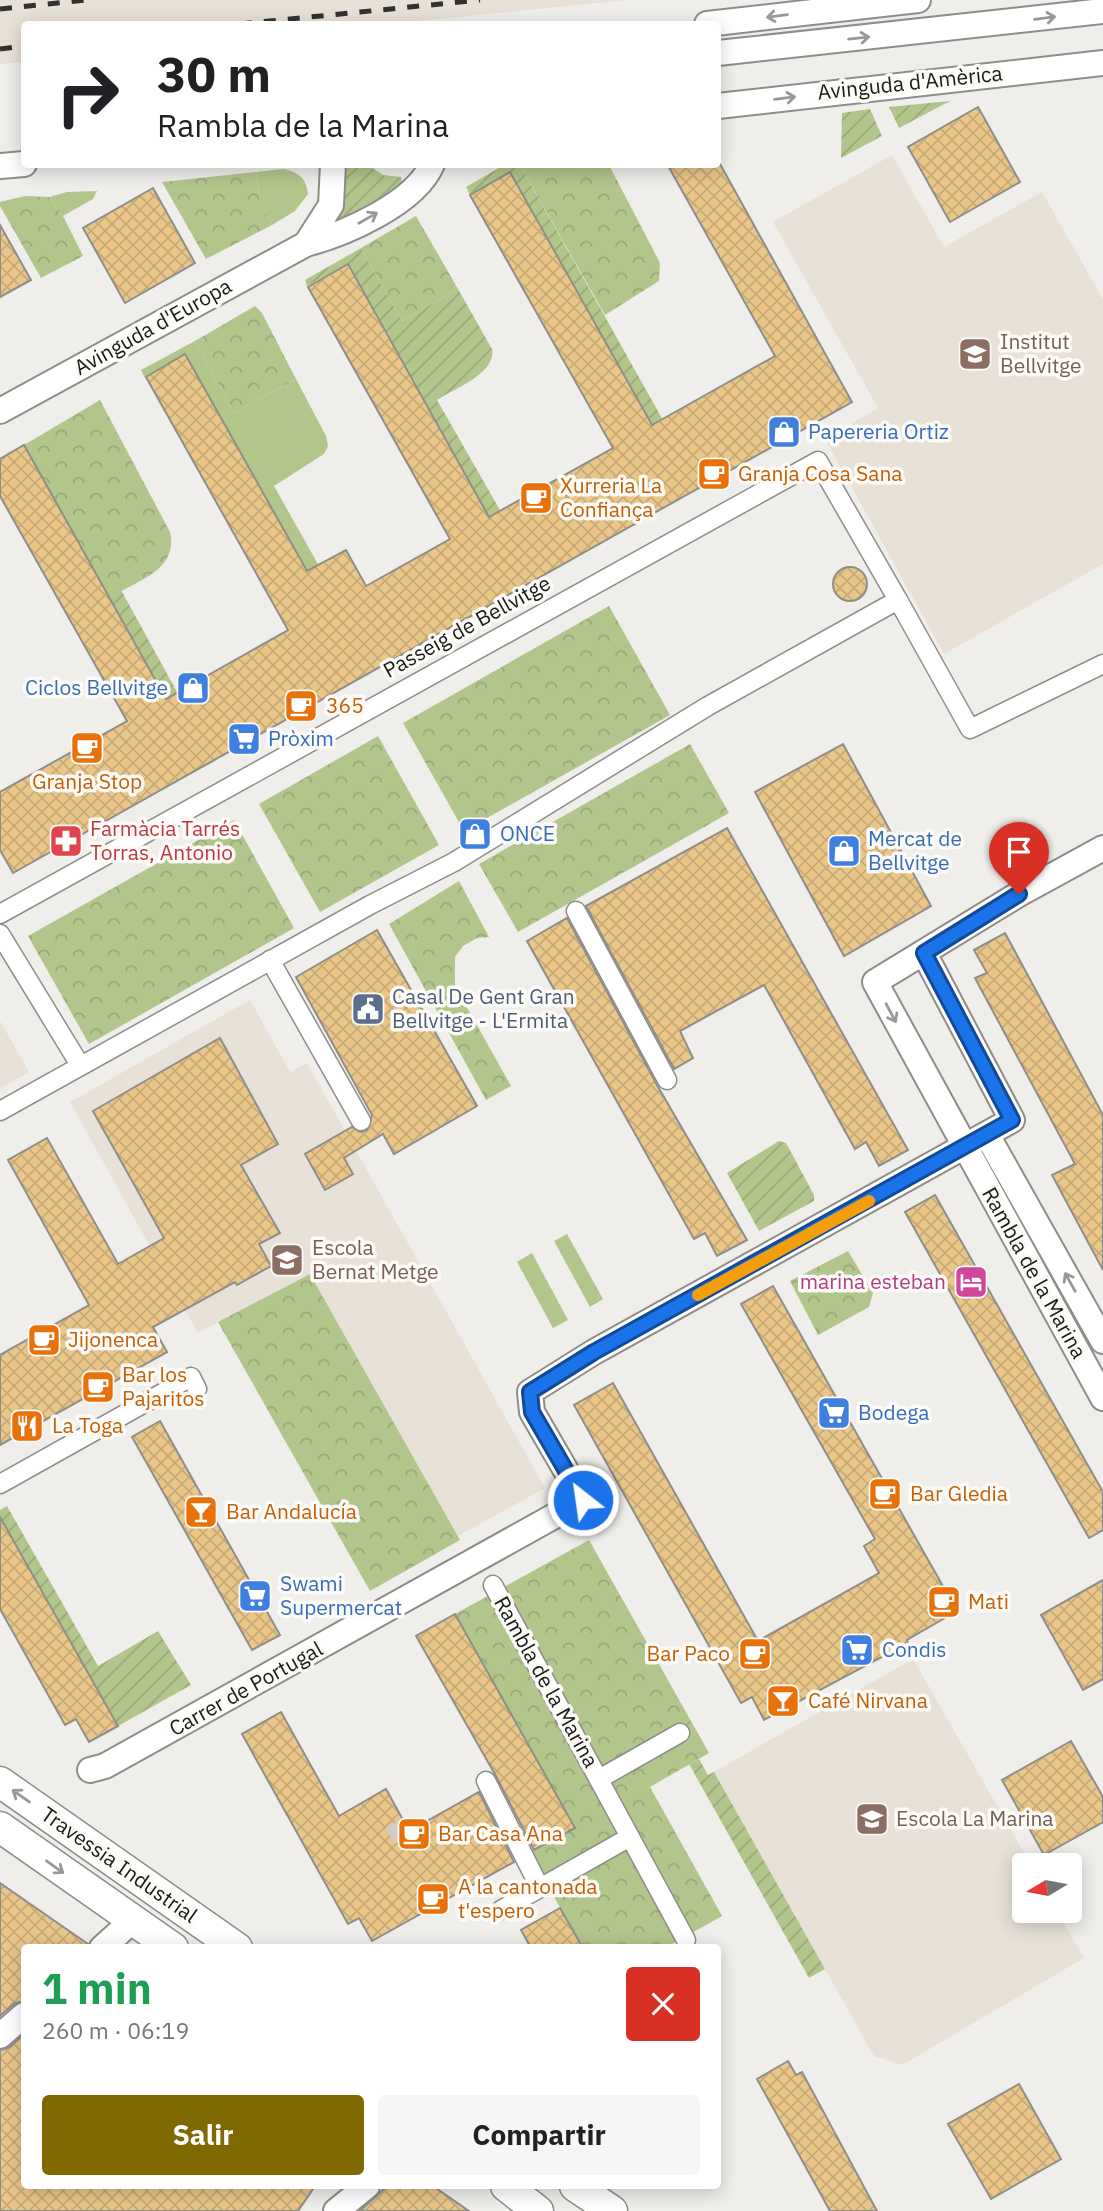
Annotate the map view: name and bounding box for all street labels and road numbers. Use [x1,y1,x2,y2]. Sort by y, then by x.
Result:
street label: Avinguda d'Amèrica [816,58,1004,106]
street label: Avinguda d'Europa [69,271,236,381]
street label: Passeig de Bellvitge [378,569,555,684]
street label: Rambla de la Marina [976,1182,1094,1363]
street label: Rambla de la Marina [488,1591,606,1772]
street label: Carrer de Portugal [164,1634,328,1742]
street label: Travessia Industrial [36,1800,204,1929]

